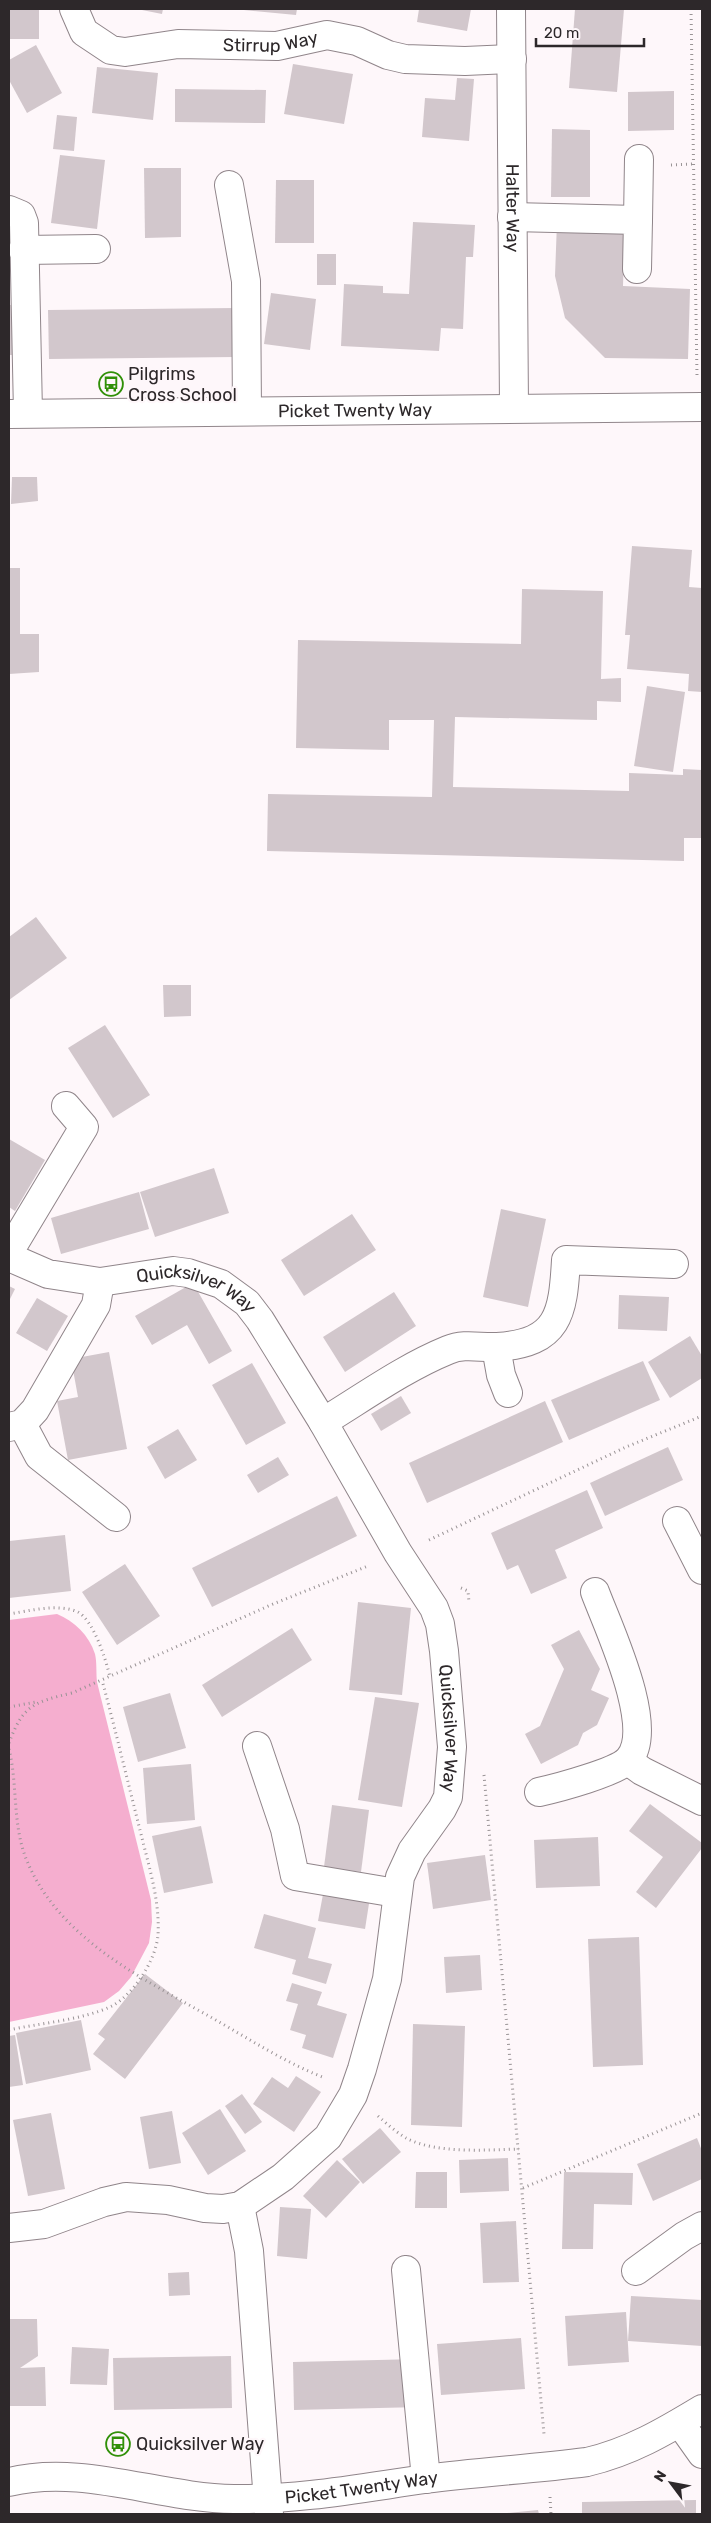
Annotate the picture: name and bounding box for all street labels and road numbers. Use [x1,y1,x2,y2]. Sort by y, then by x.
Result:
street label: Stirrup Way [223,26,320,57]
street label: Halter Way [501,164,524,252]
street label: Picket Twenty Way [278,399,432,422]
street label: Quicksilver Way [135,1260,261,1317]
street label: Quicksilver Way [434,1663,463,1793]
street label: Picket Twenty Way [284,2466,439,2508]

